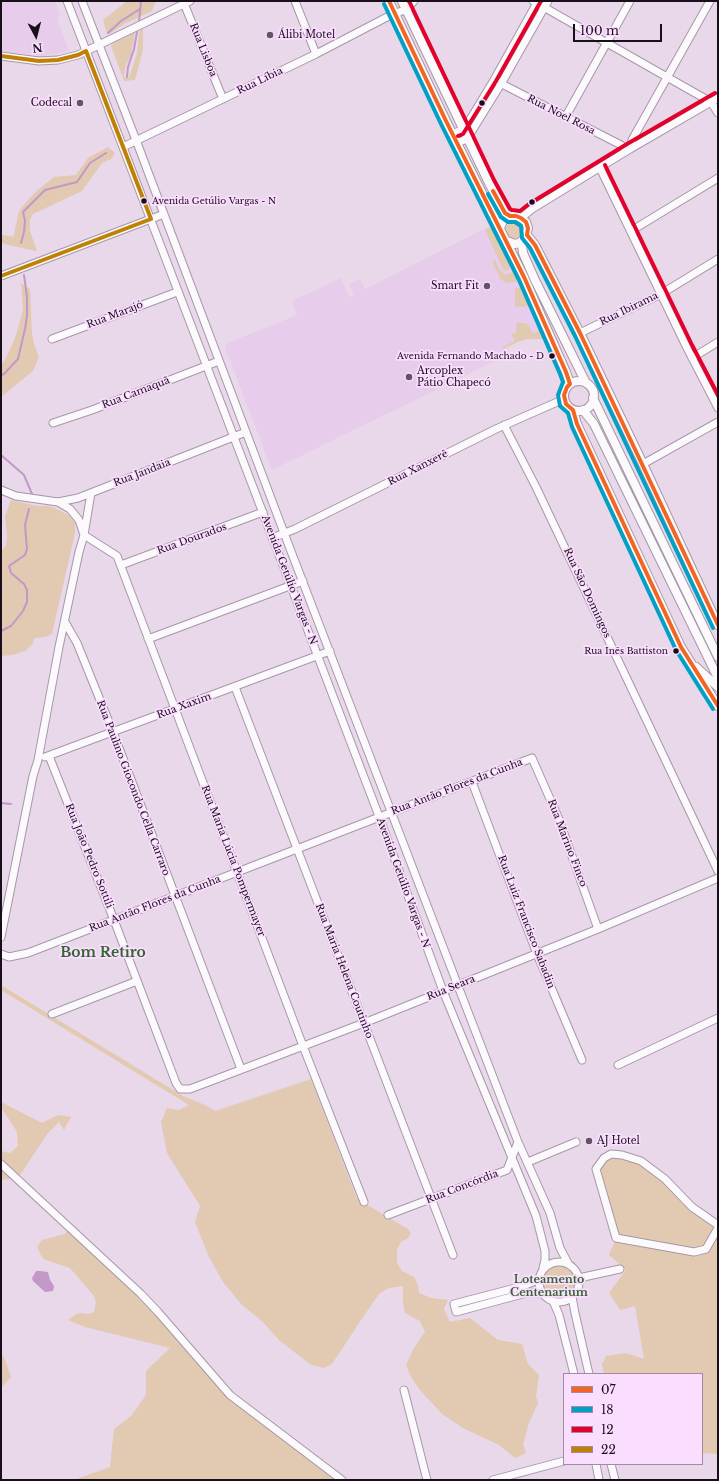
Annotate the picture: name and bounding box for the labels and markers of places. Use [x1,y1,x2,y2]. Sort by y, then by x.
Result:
place label: Álibi Motel [278,29,335,41]
marker: Álibi Motel [265,30,275,40]
place label: Codecal [31,97,72,109]
marker: Codecal [75,98,85,108]
unlabelled marker [477,98,487,108]
marker: Avenida Getúlio Vargas - N [139,196,149,206]
place label: Avenida Getúlio Vargas - N [152,196,276,206]
unlabelled marker [527,197,537,207]
place label: Smart Fit [431,280,479,292]
marker: Smart Fit [482,281,492,291]
place label: Avenida Fernando Machado - D [397,351,544,361]
marker: Avenida Fernando Machado - D [547,351,557,361]
place label: Arcoplex Pátio Chapecó [417,365,491,388]
marker: Arcoplex Pátio Chapecó [404,372,414,382]
place label: Rua Inês Battiston [584,646,668,656]
marker: Rua Inês Battiston [671,646,681,656]
place label: AJ Hotel [597,1135,640,1147]
marker: AJ Hotel [584,1136,594,1146]

